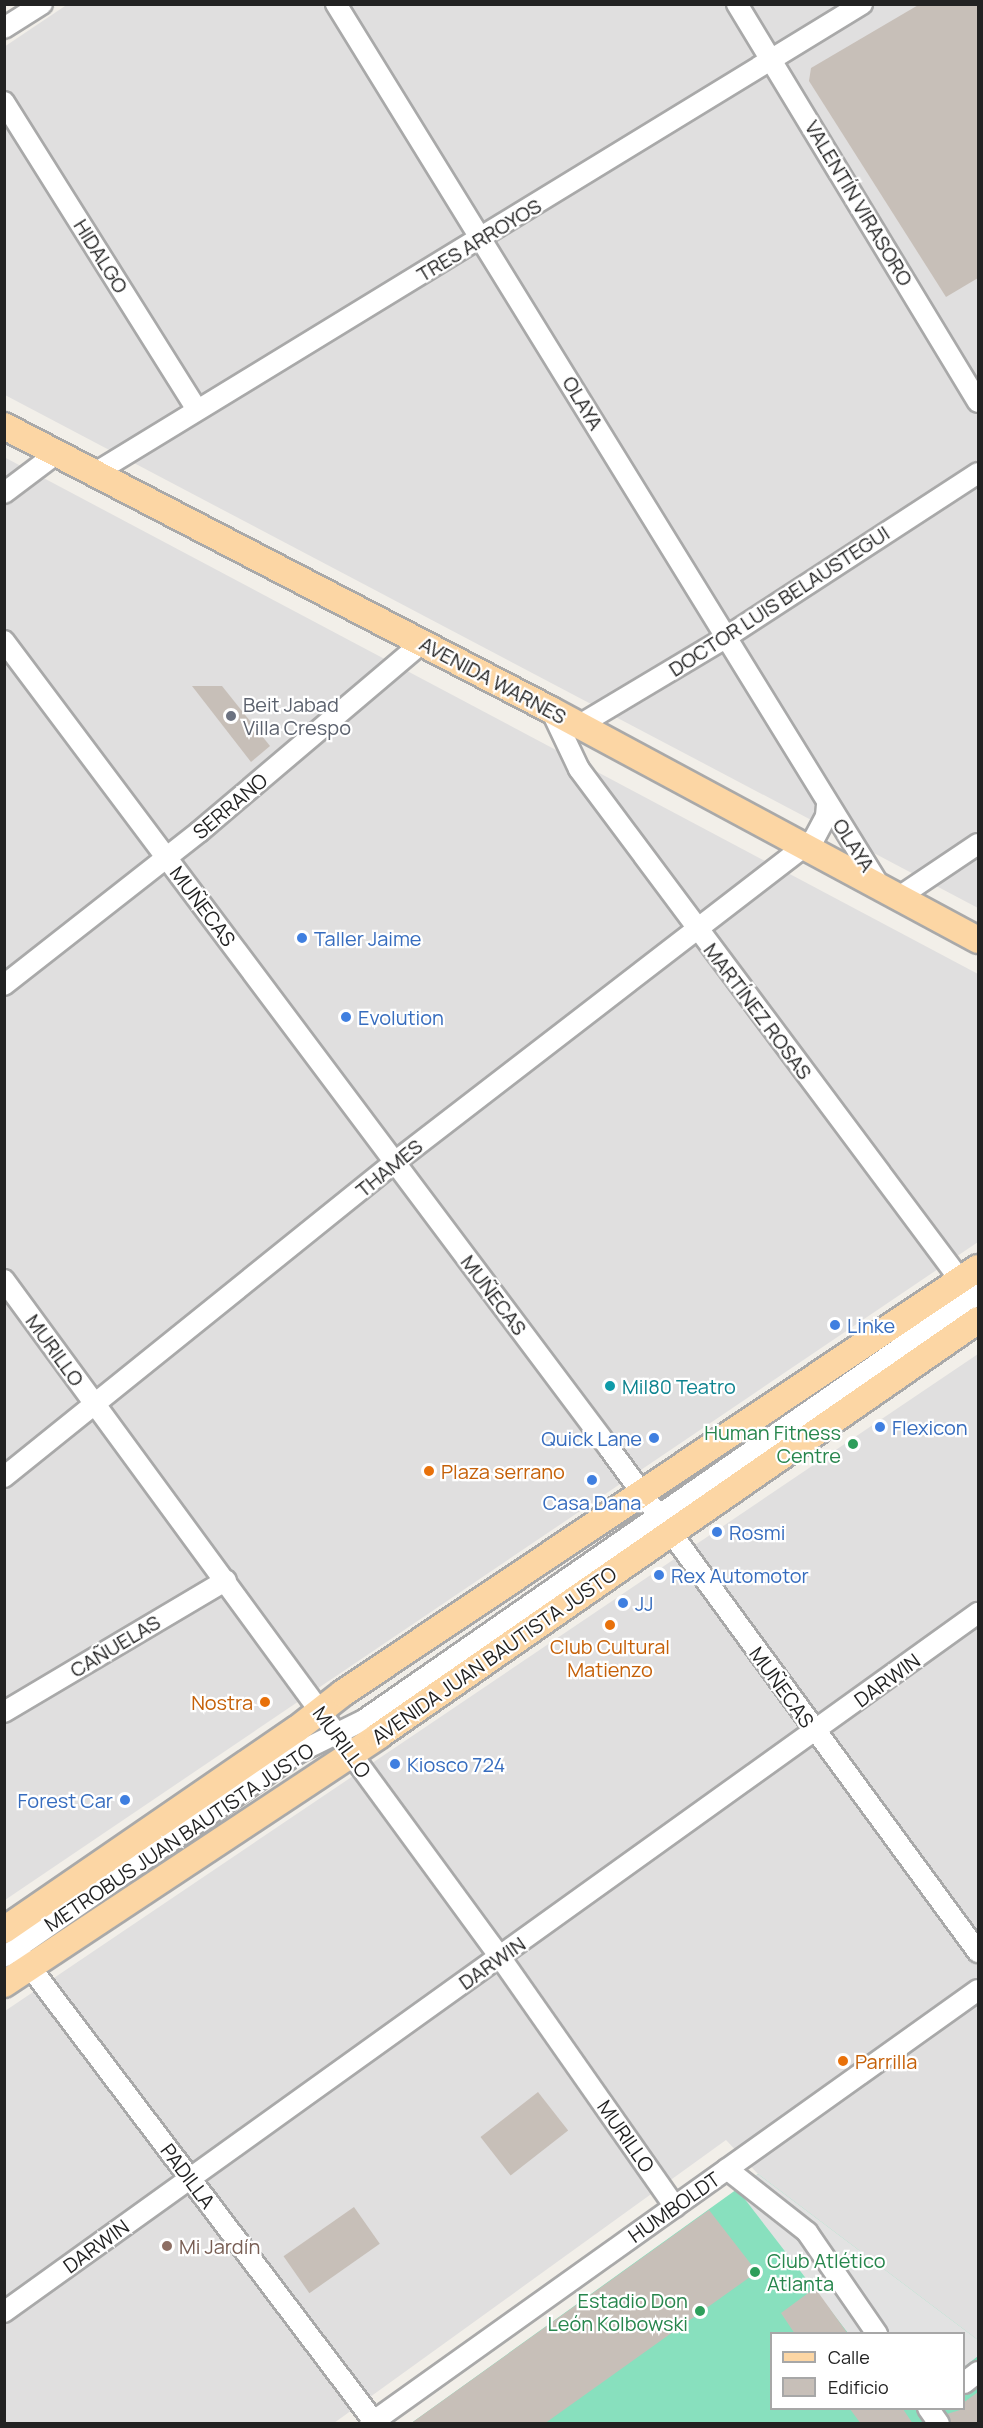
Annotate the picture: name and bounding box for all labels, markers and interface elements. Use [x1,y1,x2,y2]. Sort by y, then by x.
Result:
street label: VALENTÍN VIRASORO [800,116,918,290]
street label: TRES ARROYOS [413,194,545,286]
street label: HIDALGO [69,215,133,297]
street label: OLAYA [558,372,608,434]
street label: DOCTOR LUIS BELAUSTEGUI [664,521,894,681]
street label: AVENIDA WARNES [416,631,570,729]
place label: Beit Jabad Villa Crespo [243,692,351,739]
marker: Beit Jabad Villa Crespo [224,709,238,723]
street label: SERRANO [188,768,272,844]
street label: OLAYA [828,814,880,876]
street label: MUÑECAS [165,861,241,951]
place label: Taller Jaime [314,926,422,950]
marker: Taller Jaime [295,931,309,945]
street label: MARTÍNEZ ROSAS [699,938,817,1084]
place label: Evolution [358,1005,444,1029]
marker: Evolution [339,1010,353,1024]
street label: THAMES [351,1134,427,1202]
street label: MUÑECAS [456,1250,532,1340]
street label: MURILLO [21,1310,89,1390]
place label: Linke [847,1313,895,1337]
marker: Linke [828,1318,842,1332]
place label: Mil80 Teatro [622,1374,736,1398]
marker: Mil80 Teatro [603,1379,617,1393]
place label: Flexicon [892,1415,968,1439]
place label: Human Fitness Centre [704,1420,841,1467]
marker: Flexicon [873,1420,887,1434]
place label: Quick Lane [541,1426,642,1450]
marker: Quick Lane [647,1431,661,1445]
marker: Human Fitness Centre [846,1437,860,1451]
place label: Plaza serrano [441,1459,565,1483]
marker: Plaza serrano [422,1464,436,1478]
marker: Casa Dana [585,1473,599,1487]
place label: Casa Dana [543,1490,641,1514]
place label: Rosmi [729,1520,785,1544]
marker: Rosmi [710,1525,724,1539]
street label: AVENIDA JUAN BAUTISTA JUSTO [367,1561,621,1749]
place label: Rex Automotor [671,1563,809,1587]
marker: Rex Automotor [652,1568,666,1582]
place label: JJ [635,1591,654,1615]
marker: JJ [616,1596,630,1610]
street label: CAÑUELAS [66,1610,164,1682]
marker: Club Cultural Matienzo [603,1618,617,1632]
place label: Club Cultural Matienzo [550,1634,670,1681]
street label: MUÑECAS [745,1642,819,1732]
street label: DARWIN [849,1648,925,1712]
place label: Nostra [191,1690,253,1714]
marker: Nostra [258,1695,272,1709]
street label: MURILLO [308,1702,376,1782]
street label: METROBUS JUAN BAUTISTA JUSTO [40,1738,318,1936]
place label: Kiosco 724 [407,1752,505,1776]
marker: Kiosco 724 [388,1757,402,1771]
place label: Forest Car [18,1788,113,1812]
marker: Forest Car [118,1793,132,1807]
street label: DARWIN [454,1932,530,1994]
place label: Parrilla [855,2049,917,2073]
marker: Parrilla [836,2054,850,2068]
street label: MURILLO [592,2095,660,2177]
street label: PADILLA [156,2139,220,2213]
street label: HUMBOLDT [624,2167,724,2247]
street label: DARWIN [58,2214,134,2278]
place label: Mi Jardín [179,2234,260,2258]
marker: Mi Jardín [160,2239,174,2253]
place label: Club Atlético Atlanta [767,2248,886,2295]
marker: Club Atlético Atlanta [748,2265,762,2279]
place label: Estadio Don León Kolbowski [548,2288,688,2335]
marker: Estadio Don León Kolbowski [693,2304,707,2318]
legend [770,2332,965,2410]
text: Calle [828,2345,870,2369]
text: Edificio [828,2375,889,2399]

